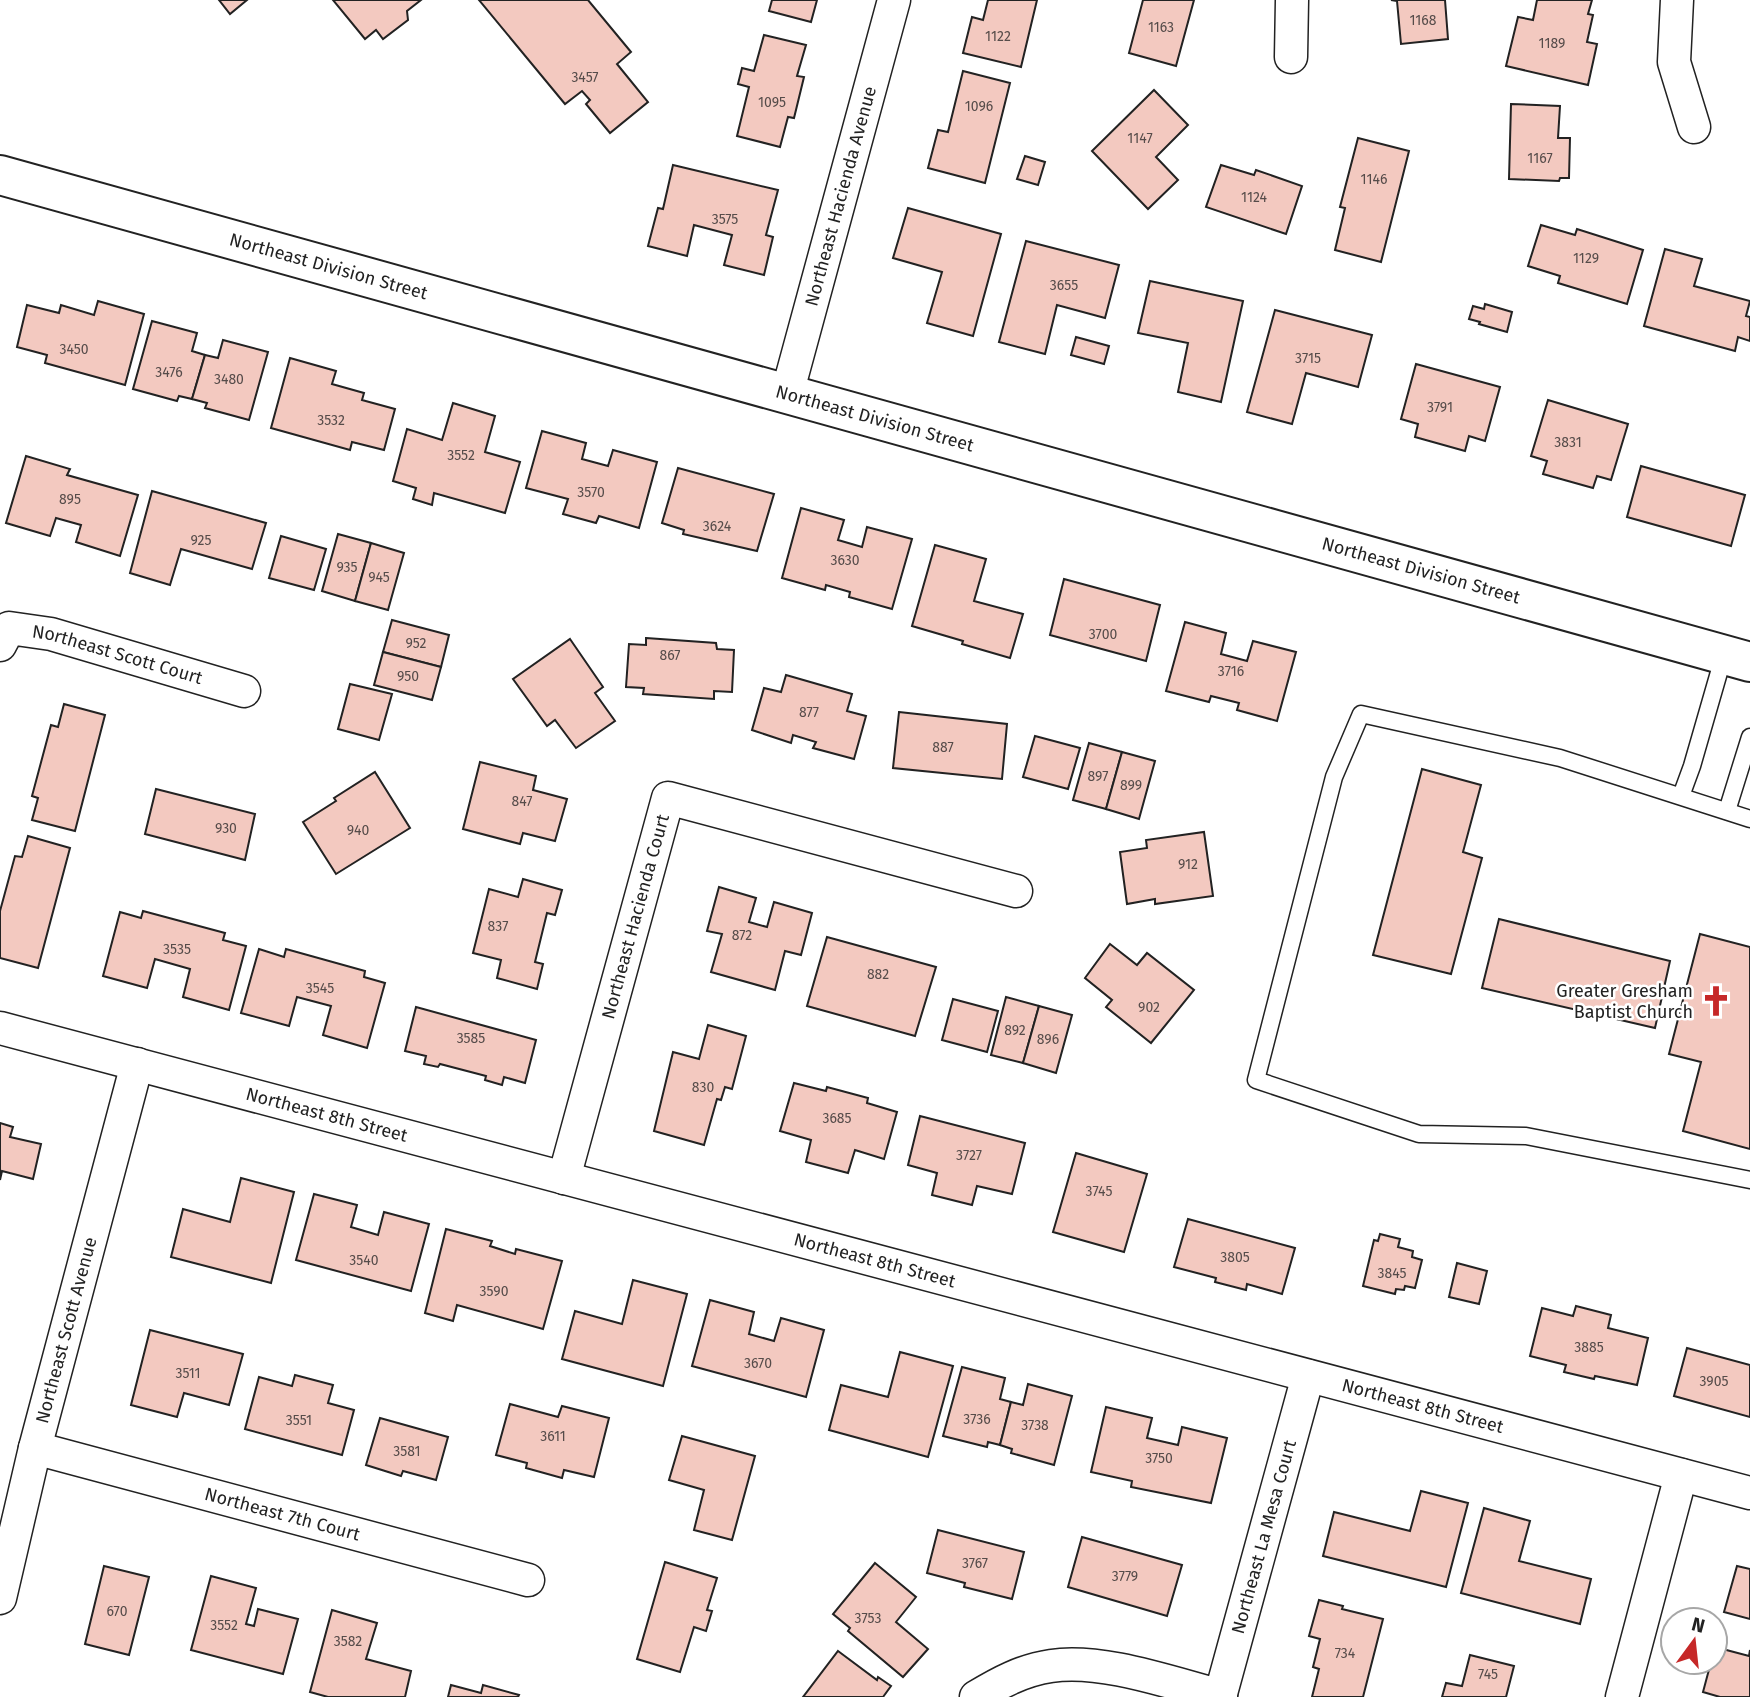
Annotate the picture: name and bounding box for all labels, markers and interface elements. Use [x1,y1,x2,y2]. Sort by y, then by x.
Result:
house number: 1168 [1409,12,1437,29]
house number: 1163 [1148,19,1174,36]
house number: 1122 [985,28,1011,45]
house number: 1189 [1539,35,1565,52]
house number: 3457 [571,69,599,86]
street label: Northeast Hacienda Avenue [800,84,881,309]
house number: 1095 [758,94,786,111]
house number: 1096 [965,98,993,115]
house number: 1147 [1127,130,1153,147]
house number: 1167 [1527,150,1553,167]
house number: 1146 [1361,171,1387,188]
house number: 1124 [1241,189,1268,206]
house number: 3575 [712,211,738,228]
street label: Northeast Division Street [227,228,430,305]
house number: 1129 [1573,250,1599,267]
house number: 3655 [1050,277,1078,294]
house number: 3450 [59,341,89,358]
house number: 3715 [1295,350,1321,367]
house number: 3476 [155,364,183,381]
house number: 3480 [214,371,244,388]
street label: Northeast Division Street [773,380,977,457]
house number: 3791 [1427,399,1453,416]
house number: 3532 [317,412,345,429]
house number: 3831 [1554,434,1582,451]
house number: 3552 [447,447,475,464]
house number: 3570 [577,484,605,501]
house number: 895 [59,491,81,508]
house number: 3624 [703,518,732,535]
house number: 925 [191,532,212,549]
street label: Northeast Division Street [1320,532,1523,609]
house number: 3630 [830,552,860,569]
house number: 935 [336,559,358,576]
house number: 945 [368,569,390,586]
street label: Northeast Scott Court [31,620,206,689]
house number: 3700 [1089,626,1117,643]
house number: 952 [405,635,427,652]
house number: 867 [659,647,681,664]
house number: 3716 [1218,663,1244,680]
house number: 950 [397,668,419,685]
house number: 877 [799,704,819,721]
house number: 887 [932,739,954,756]
house number: 897 [1088,768,1108,785]
house number: 899 [1120,777,1142,794]
house number: 847 [511,793,533,810]
street label: Northeast Hacienda Court [597,811,674,1021]
house number: 930 [215,820,237,837]
house number: 940 [347,822,369,839]
house number: 912 [1178,856,1198,873]
house number: 837 [488,918,508,935]
house number: 872 [732,927,752,944]
house number: 3535 [163,941,191,958]
house number: 882 [867,966,889,983]
house number: 3545 [306,980,334,997]
place label: Greater Gresham Baptist Church [1556,980,1693,1023]
church icon: Greater Gresham Baptist Church [1699,984,1733,1018]
house number: 902 [1138,999,1160,1016]
house number: 892 [1004,1022,1026,1039]
house number: 3585 [457,1030,485,1047]
house number: 896 [1037,1031,1059,1048]
house number: 830 [692,1079,714,1096]
street label: Northeast 8th Street [243,1083,410,1147]
house number: 3685 [822,1110,852,1127]
house number: 3727 [956,1147,982,1164]
house number: 3745 [1086,1183,1112,1200]
street label: Northeast 8th Street [791,1228,958,1293]
street label: Northeast Scott Avenue [31,1235,102,1426]
house number: 3805 [1220,1249,1250,1266]
house number: 3540 [349,1252,379,1269]
house number: 3845 [1377,1265,1407,1282]
house number: 3590 [480,1283,509,1300]
house number: 3885 [1574,1339,1604,1356]
house number: 3670 [744,1355,772,1372]
house number: 3511 [175,1365,201,1382]
house number: 3905 [1700,1373,1729,1390]
street label: Northeast 8th Street [1339,1374,1506,1438]
house number: 3736 [963,1411,991,1428]
house number: 3551 [286,1412,312,1429]
house number: 3738 [1021,1417,1049,1434]
house number: 3611 [540,1428,566,1445]
street label: Northeast La Mesa Court [1227,1437,1301,1636]
house number: 3581 [393,1443,421,1460]
house number: 3750 [1145,1450,1173,1467]
street label: Northeast 7th Court [202,1483,363,1546]
house number: 3767 [962,1555,988,1572]
house number: 3779 [1112,1568,1138,1585]
house number: 670 [107,1603,128,1620]
north arrow [1659,1606,1729,1676]
house number: 3753 [855,1610,881,1627]
text: N [1689,1612,1707,1638]
house number: 3552 [210,1617,238,1634]
house number: 3582 [334,1633,362,1650]
house number: 734 [1335,1645,1356,1662]
house number: 745 [1478,1666,1498,1683]

